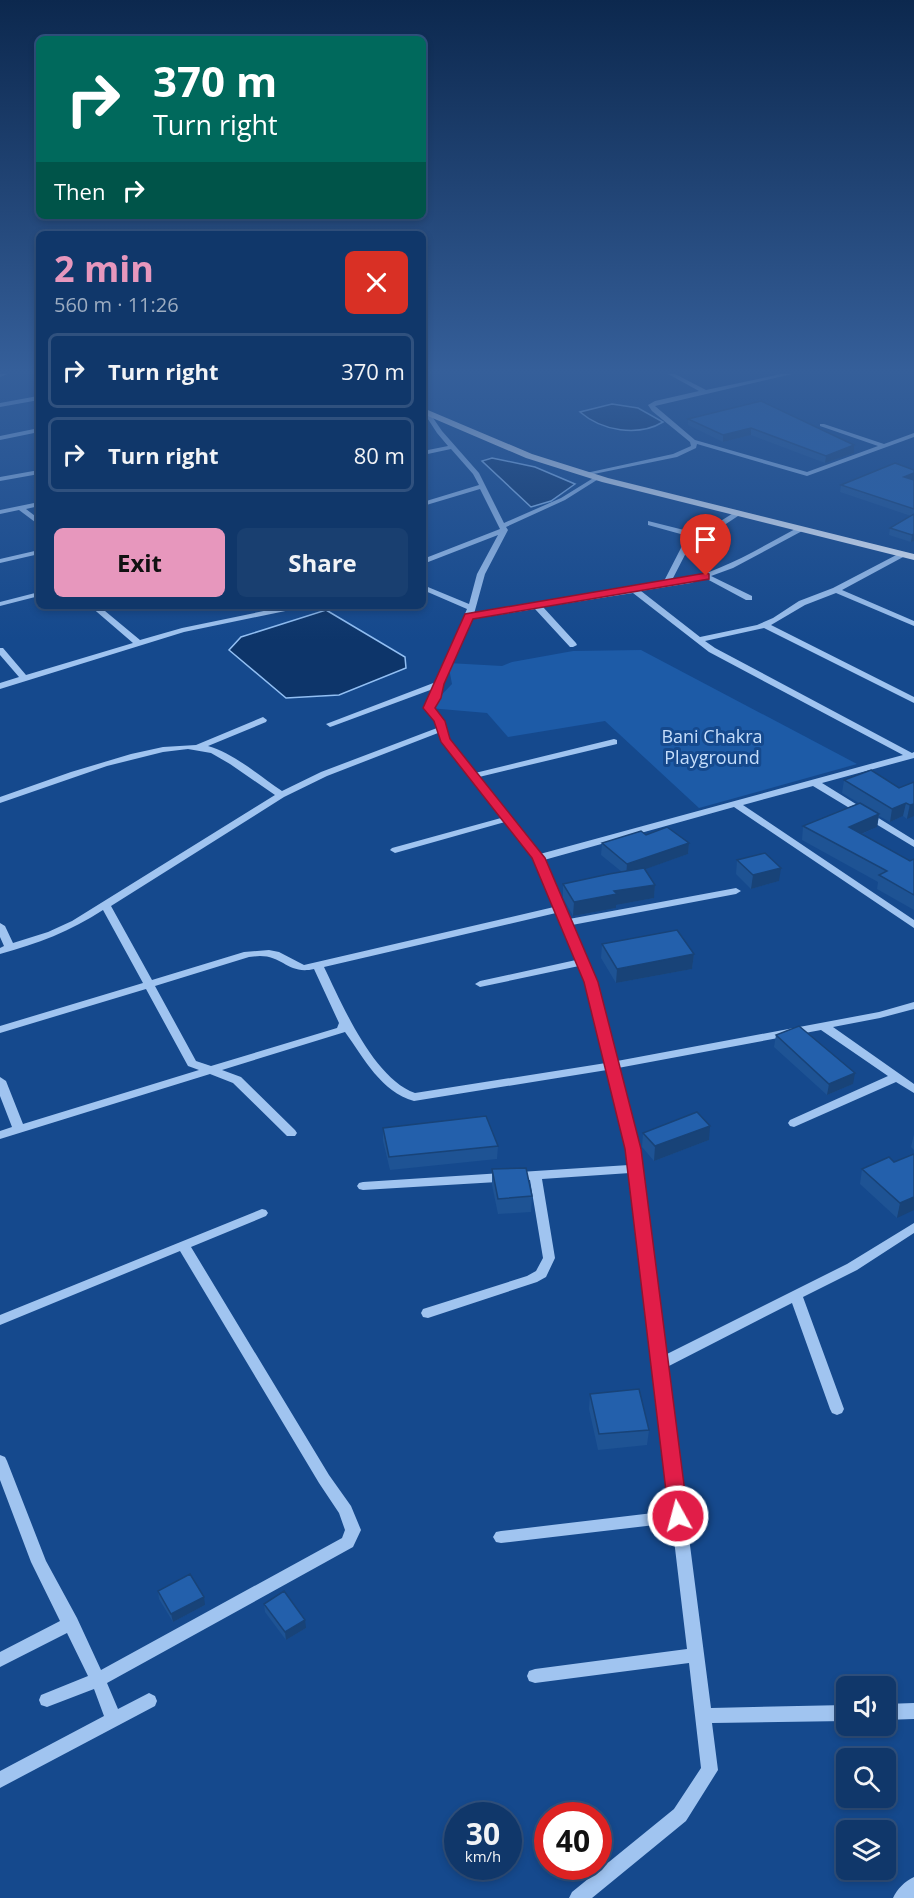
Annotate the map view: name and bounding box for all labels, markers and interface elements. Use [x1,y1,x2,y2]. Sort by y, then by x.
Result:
text: 370 m [153,52,277,109]
icon: right [54,60,132,138]
text: Turn right [153,106,278,143]
icon: right [117,174,150,207]
text: Then [54,176,105,206]
text: 2 min [54,244,154,293]
button: close [345,251,408,314]
text: 560 m · 11:26 [54,291,179,318]
icon: right [57,354,90,387]
text: Turn right [108,356,219,386]
text: 370 m [341,356,405,386]
icon: right [57,438,90,471]
text: Turn right [108,440,219,470]
text: 80 m [354,440,405,470]
pin [680,514,731,576]
icon: arrive [689,523,722,556]
button: Exit [54,528,225,597]
button: Share [237,528,408,597]
park label: Bani Chakra Playground [661,724,763,769]
position arrow [646,1484,710,1548]
map controls [836,1676,896,1880]
button: sound [836,1676,896,1736]
button: search [836,1748,896,1808]
speed limit sign: 40 [534,1802,612,1880]
text: 30 [466,1813,500,1854]
button: layers [836,1820,896,1880]
text: km/h [465,1846,501,1866]

